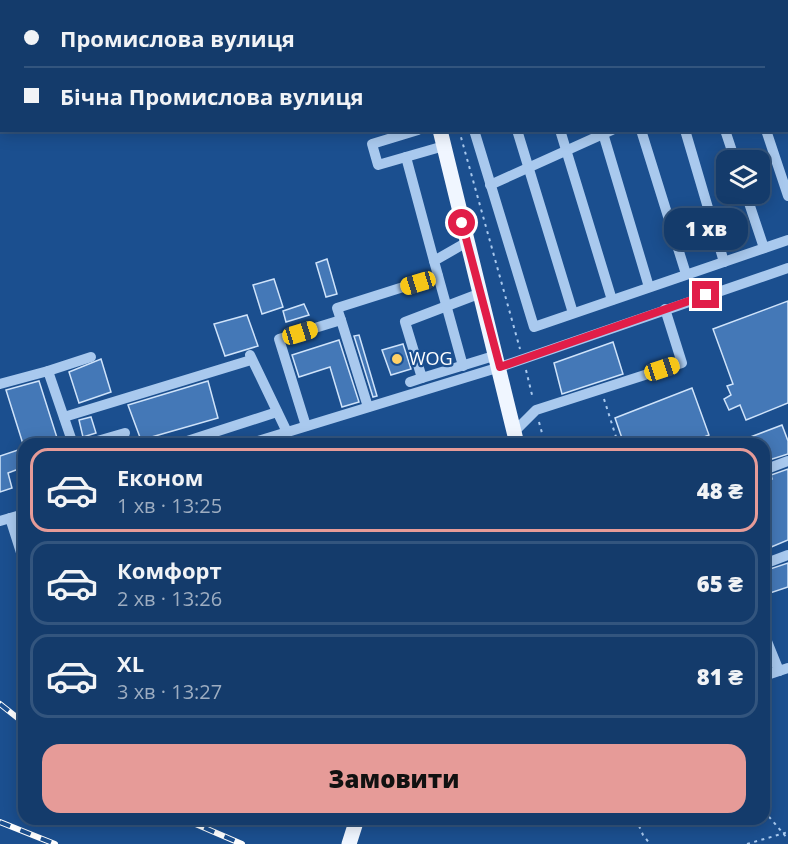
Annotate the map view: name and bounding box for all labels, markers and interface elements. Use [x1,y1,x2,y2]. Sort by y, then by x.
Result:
text: Промислова вулиця [60,23,295,53]
text: Бічна Промислова вулиця [60,81,364,111]
map controls [716,150,770,204]
button: layers [716,150,770,204]
callout: 1 хв [664,208,748,250]
route start [448,209,475,236]
text: 1 хв [685,215,727,242]
car [398,269,438,297]
route end [692,281,719,308]
car [280,319,320,347]
place label: WOG [409,346,453,370]
marker: WOG [390,352,404,366]
car [642,355,682,383]
text: Економ [117,462,203,492]
icon: car [45,463,99,517]
text: 48 ₴ [697,475,743,505]
text: 1 хв · 13:25 [117,492,222,519]
text: Комфорт [117,555,222,585]
icon: car [45,556,99,610]
text: 65 ₴ [697,568,743,598]
text: 2 хв · 13:26 [117,585,222,612]
text: XL [117,648,144,678]
icon: car [45,649,99,703]
text: 81 ₴ [697,661,743,691]
text: 3 хв · 13:27 [117,678,222,705]
button: Замовити [42,744,746,813]

